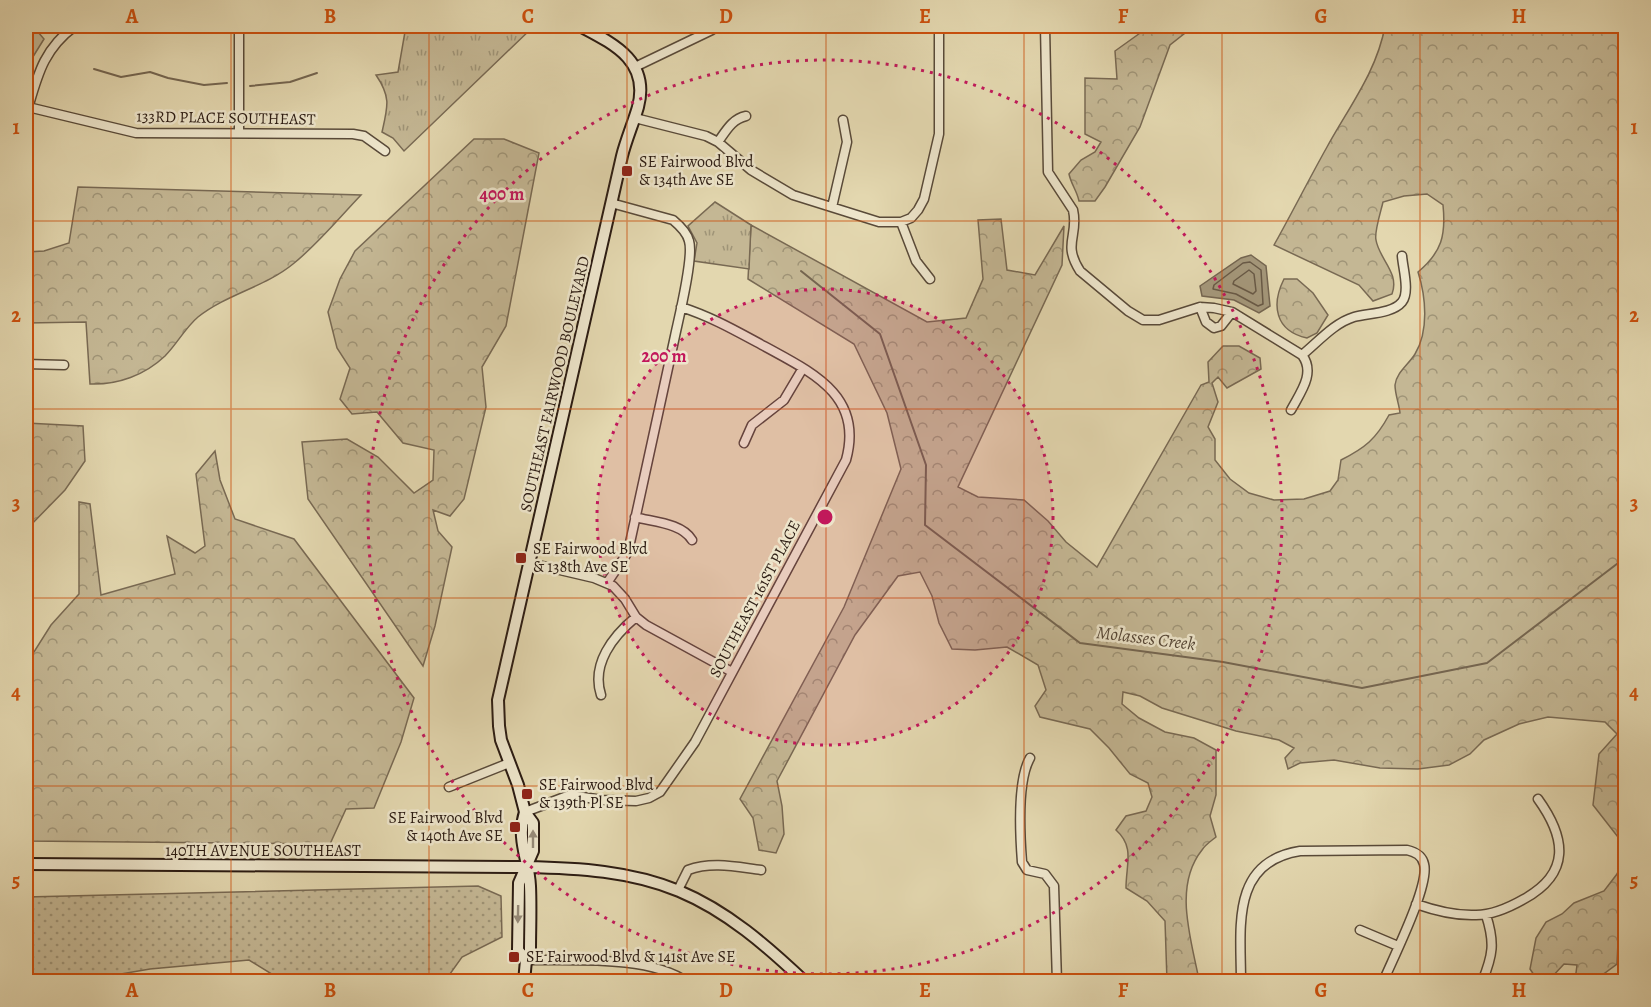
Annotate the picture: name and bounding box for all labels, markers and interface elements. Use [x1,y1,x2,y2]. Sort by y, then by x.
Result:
text: A [125,3,139,30]
text: B [324,3,336,30]
text: C [522,3,534,30]
text: D [719,3,733,30]
text: E [919,3,931,30]
text: F [1118,3,1129,30]
text: G [1314,3,1328,30]
text: H [1512,3,1527,30]
street label: 133RD PLACE SOUTHEAST [136,105,316,131]
text: 1 [12,114,20,141]
text: 1 [1630,114,1638,141]
place label: SE Fairwood Blvd & 134th Ave SE [639,151,754,191]
marker: SE Fairwood Blvd & 134th Ave SE [620,164,634,178]
text: 400 m [480,182,524,206]
street label: SOUTHEAST FAIRWOOD BOULEVARD [515,254,595,514]
text: 2 [11,302,21,329]
text: 2 [1629,302,1639,329]
text: 200 m [641,344,687,368]
text: 3 [12,490,20,517]
text: 3 [1630,490,1638,517]
centre of rings [815,507,835,527]
street label: SOUTHEAST 161ST PLACE [704,517,806,681]
place label: SE Fairwood Blvd & 138th Ave SE [533,538,648,578]
marker: SE Fairwood Blvd & 138th Ave SE [514,551,528,565]
water label: Molasses Creek [1095,620,1197,656]
text: 4 [11,679,21,706]
text: 4 [1629,679,1639,706]
place label: SE Fairwood Blvd & 139th Pl SE [539,774,654,814]
marker: SE Fairwood Blvd & 139th Pl SE [520,787,534,801]
place label: SE Fairwood Blvd & 140th Ave SE [388,807,503,847]
marker: SE Fairwood Blvd & 140th Ave SE [508,820,522,834]
one-way arrow [528,830,538,849]
street label: 140TH AVENUE SOUTHEAST [165,840,361,862]
text: 5 [12,867,20,894]
text: 5 [1630,867,1638,894]
one-way arrow [514,905,523,924]
place label: SE Fairwood Blvd & 141st Ave SE [526,946,735,968]
marker: SE Fairwood Blvd & 141st Ave SE [507,950,521,964]
text: A [125,977,139,1004]
text: B [324,977,336,1004]
text: C [522,977,534,1004]
text: D [719,977,733,1004]
text: E [919,977,931,1004]
text: F [1118,977,1129,1004]
text: G [1314,977,1328,1004]
text: H [1512,977,1527,1004]

